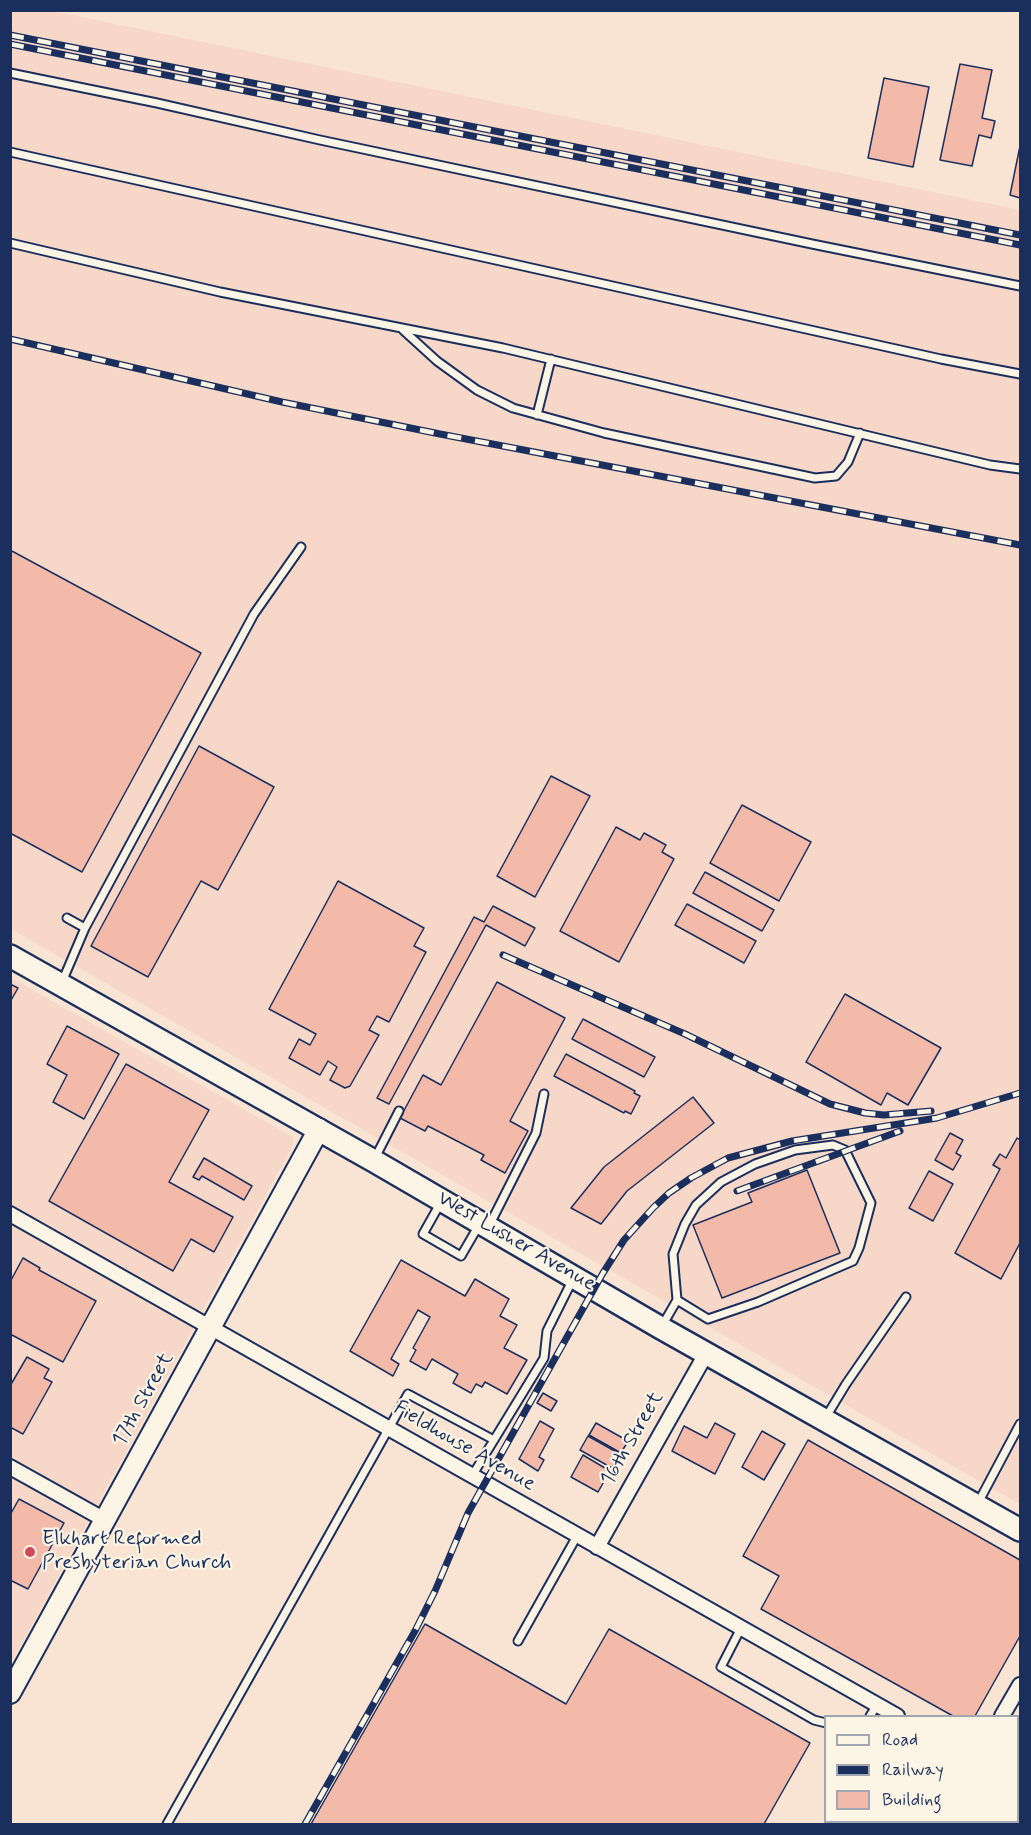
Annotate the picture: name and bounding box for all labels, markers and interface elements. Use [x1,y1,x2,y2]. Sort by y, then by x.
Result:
street label: West Lusher Avenue [432,1186,600,1298]
street label: 17th Street [108,1349,180,1451]
street label: 16th Street [596,1387,670,1491]
street label: Fieldhouse Avenue [389,1396,539,1498]
place label: Elkhart Reformed Presbyterian Church [42,1527,231,1577]
marker: Elkhart Reformed Presbyterian Church [23,1545,37,1559]
legend [824,1715,1019,1823]
text: Road [882,1728,918,1752]
text: Railway [882,1758,944,1782]
text: Building [882,1788,942,1812]

